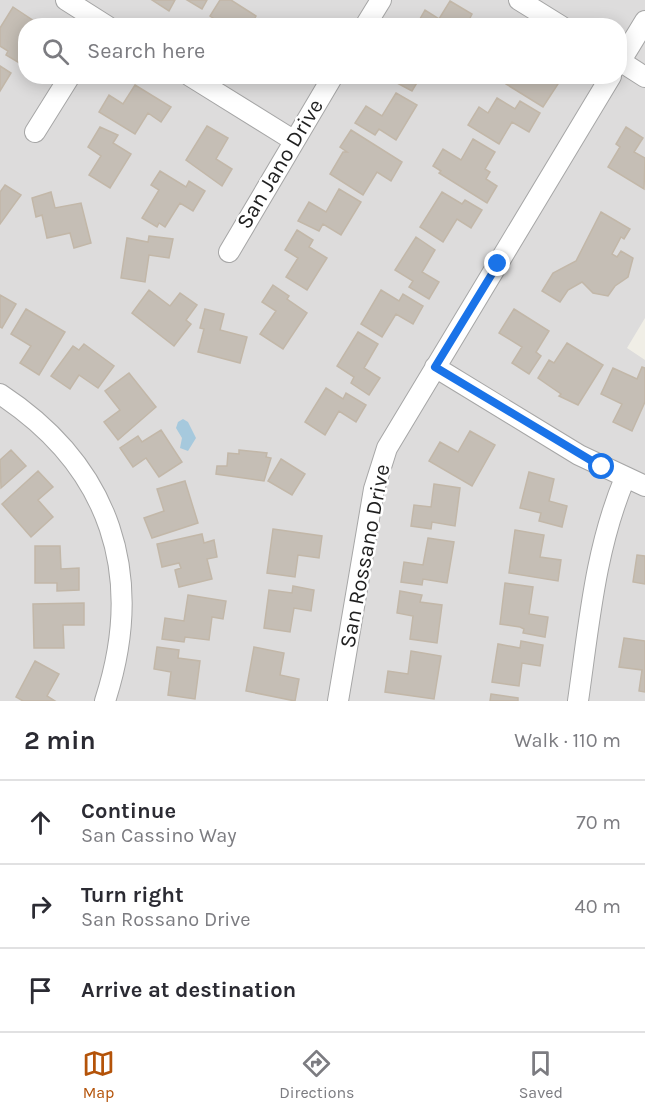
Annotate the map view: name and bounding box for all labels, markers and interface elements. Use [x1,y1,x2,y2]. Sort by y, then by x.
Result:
search box [18,18,627,84]
icon: search [39,35,72,68]
text: Search here [87,38,205,64]
street label: San Jano Drive [231,94,329,234]
route end [484,250,510,276]
route start [588,453,614,479]
street label: San Rossano Drive [334,462,396,650]
text: 2 min [24,725,96,756]
text: Walk · 110 m [514,729,621,752]
text: Continue [81,798,176,824]
icon: ahead [24,806,57,839]
text: 70 m [576,811,621,834]
text: San Cassino Way [81,824,236,847]
text: Turn right [81,882,184,908]
icon: right [24,890,57,923]
text: 40 m [575,895,621,918]
text: San Rossano Drive [81,908,251,931]
icon: arrive [24,974,57,1007]
text: Arrive at destination [81,977,296,1003]
tab: Map [82,1047,115,1102]
tab: Directions [279,1047,354,1102]
tab: Saved [519,1047,563,1102]

